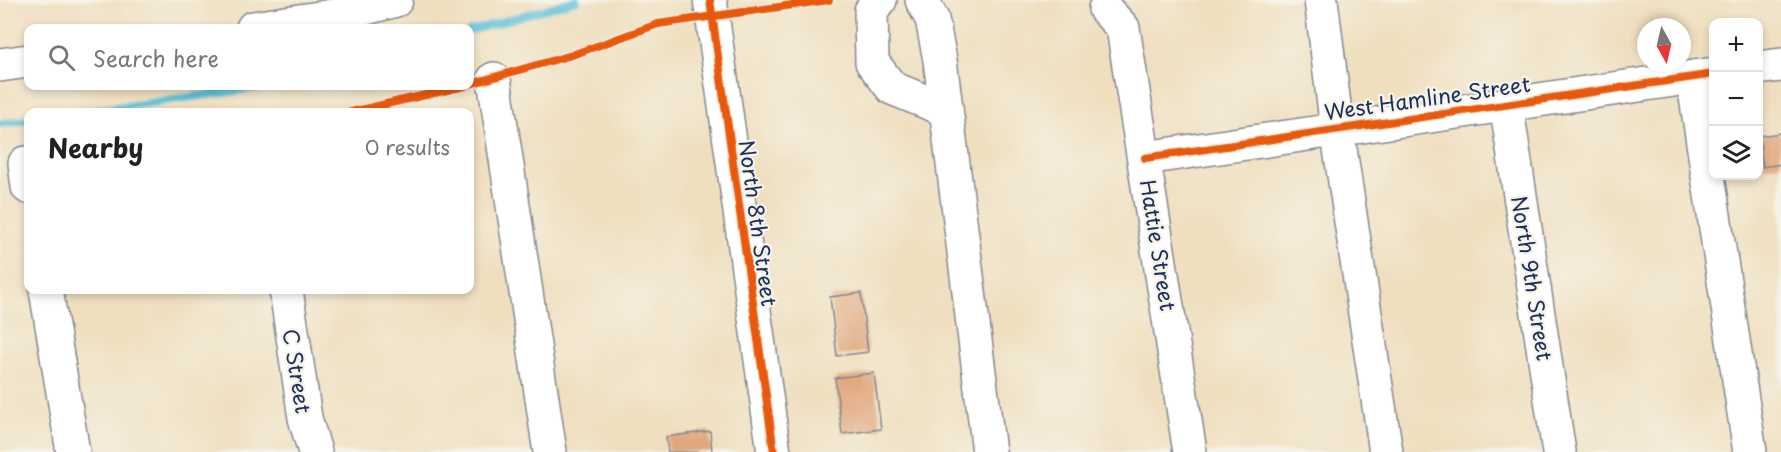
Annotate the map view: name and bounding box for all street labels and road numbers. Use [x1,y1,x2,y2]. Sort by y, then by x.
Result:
street label: West Hamline Street [1322,67,1532,127]
street label: North 8th Street [731,138,787,308]
street label: Hattie Street [1133,177,1185,313]
street label: North 9th Street [1504,193,1562,363]
street label: C Street [276,326,320,416]

